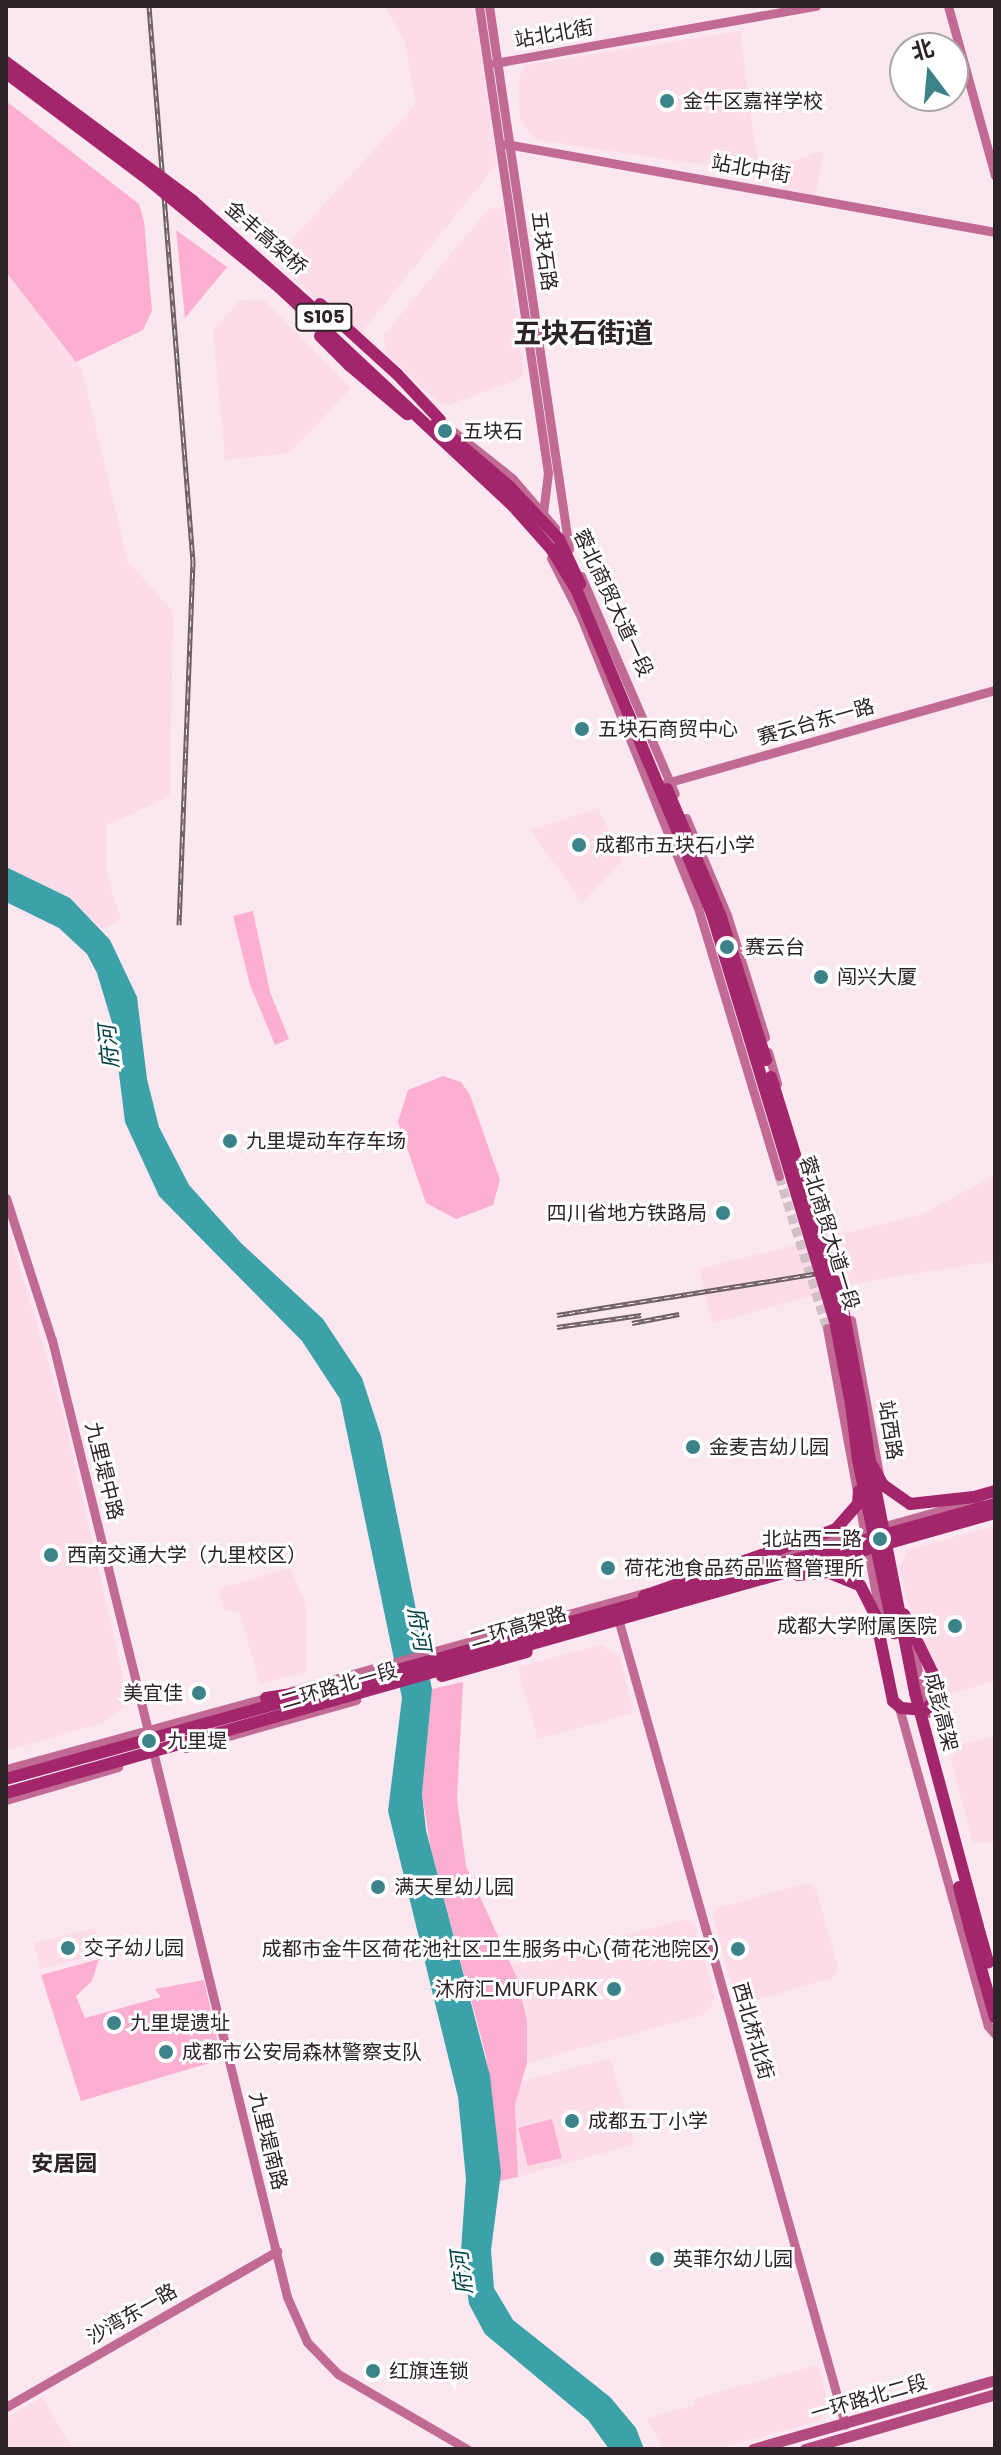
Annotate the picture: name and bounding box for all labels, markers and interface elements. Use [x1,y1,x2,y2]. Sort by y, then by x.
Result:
street label: 站北北街 [513,15,595,53]
north arrow [889,32,969,112]
text: 北 [908,32,938,68]
place label: 金牛区嘉祥学校 [683,89,823,113]
marker: 金牛区嘉祥学校 [658,92,676,110]
street label: 站北中街 [710,150,792,188]
street label: 金丰高架桥 [220,196,312,280]
street label: 五块石路 [527,210,561,292]
road number: S105 [294,303,354,331]
district label: 五块石街道 [513,317,653,351]
place label: 五块石 [463,419,523,443]
marker: 五块石 [434,420,456,442]
street label: 蓉北商贸大道一段 [568,525,658,681]
street label: 赛云台东一路 [755,694,877,750]
place label: 五块石商贸中心 [598,717,738,741]
marker: 五块石商贸中心 [573,720,591,738]
place label: 成都市五块石小学 [595,833,755,857]
marker: 成都市五块石小学 [570,836,588,854]
place label: 赛云台 [745,935,805,959]
marker: 赛云台 [716,936,738,958]
place label: 闯兴大厦 [837,965,917,989]
marker: 闯兴大厦 [812,968,830,986]
water label: 府河 [94,1024,124,1070]
place label: 九里堤动车存车场 [246,1129,406,1153]
marker: 九里堤动车存车场 [221,1132,239,1150]
street label: 蓉北商贸大道一段 [794,1153,864,1313]
place label: 四川省地方铁路局 [547,1201,707,1225]
marker: 四川省地方铁路局 [714,1204,732,1222]
street label: 站西路 [873,1398,907,1462]
street label: 九里堤中路 [80,1420,128,1522]
place label: 金麦吉幼儿园 [709,1435,829,1459]
marker: 金麦吉幼儿园 [684,1438,702,1456]
place label: 北站西二路 [762,1527,862,1551]
marker: 北站西二路 [869,1528,891,1550]
place label: 西南交通大学（九里校区） [67,1543,307,1567]
marker: 西南交通大学（九里校区） [42,1546,60,1564]
place label: 荷花池食品药品监督管理所 [624,1556,864,1580]
marker: 荷花池食品药品监督管理所 [599,1559,617,1577]
street label: 二环高架路 [467,1602,569,1652]
water label: 府河 [402,1605,436,1653]
place label: 成都大学附属医院 [777,1614,937,1638]
marker: 成都大学附属医院 [944,1615,966,1637]
street label: 二环路北一段 [278,1658,400,1714]
street label: 成彭高架 [920,1670,962,1754]
place label: 美宜佳 [123,1681,183,1705]
marker: 美宜佳 [190,1684,208,1702]
place label: 九里堤 [167,1729,227,1753]
marker: 九里堤 [138,1730,160,1752]
place label: 满天星幼儿园 [394,1875,514,1899]
marker: 满天星幼儿园 [369,1878,387,1896]
place label: 交子幼儿园 [84,1936,184,1960]
place label: 成都市金牛区荷花池社区卫生服务中心(荷花池院区) [262,1937,720,1961]
marker: 成都市金牛区荷花池社区卫生服务中心(荷花池院区) [727,1938,749,1960]
marker: 交子幼儿园 [59,1939,77,1957]
place label: 沐府汇MUFUPARK [435,1977,598,2001]
marker: 沐府汇MUFUPARK [605,1980,623,1998]
street label: 西北桥北街 [728,1980,778,2082]
place label: 九里堤遗址 [130,2011,230,2035]
marker: 九里堤遗址 [105,2014,123,2032]
place label: 成都市公安局森林警察支队 [182,2040,422,2064]
marker: 成都市公安局森林警察支队 [157,2043,175,2061]
street label: 九里堤南路 [244,2090,292,2192]
place label: 成都五丁小学 [588,2109,708,2133]
marker: 成都五丁小学 [563,2112,581,2130]
district label: 安居园 [31,2151,97,2177]
place label: 英菲尔幼儿园 [673,2247,793,2271]
water label: 府河 [446,2250,478,2296]
marker: 英菲尔幼儿园 [648,2250,666,2268]
street label: 沙湾东一路 [83,2279,181,2349]
place label: 红旗连锁 [389,2359,469,2383]
marker: 红旗连锁 [364,2362,382,2380]
street label: 一环路北二段 [808,2370,930,2426]

